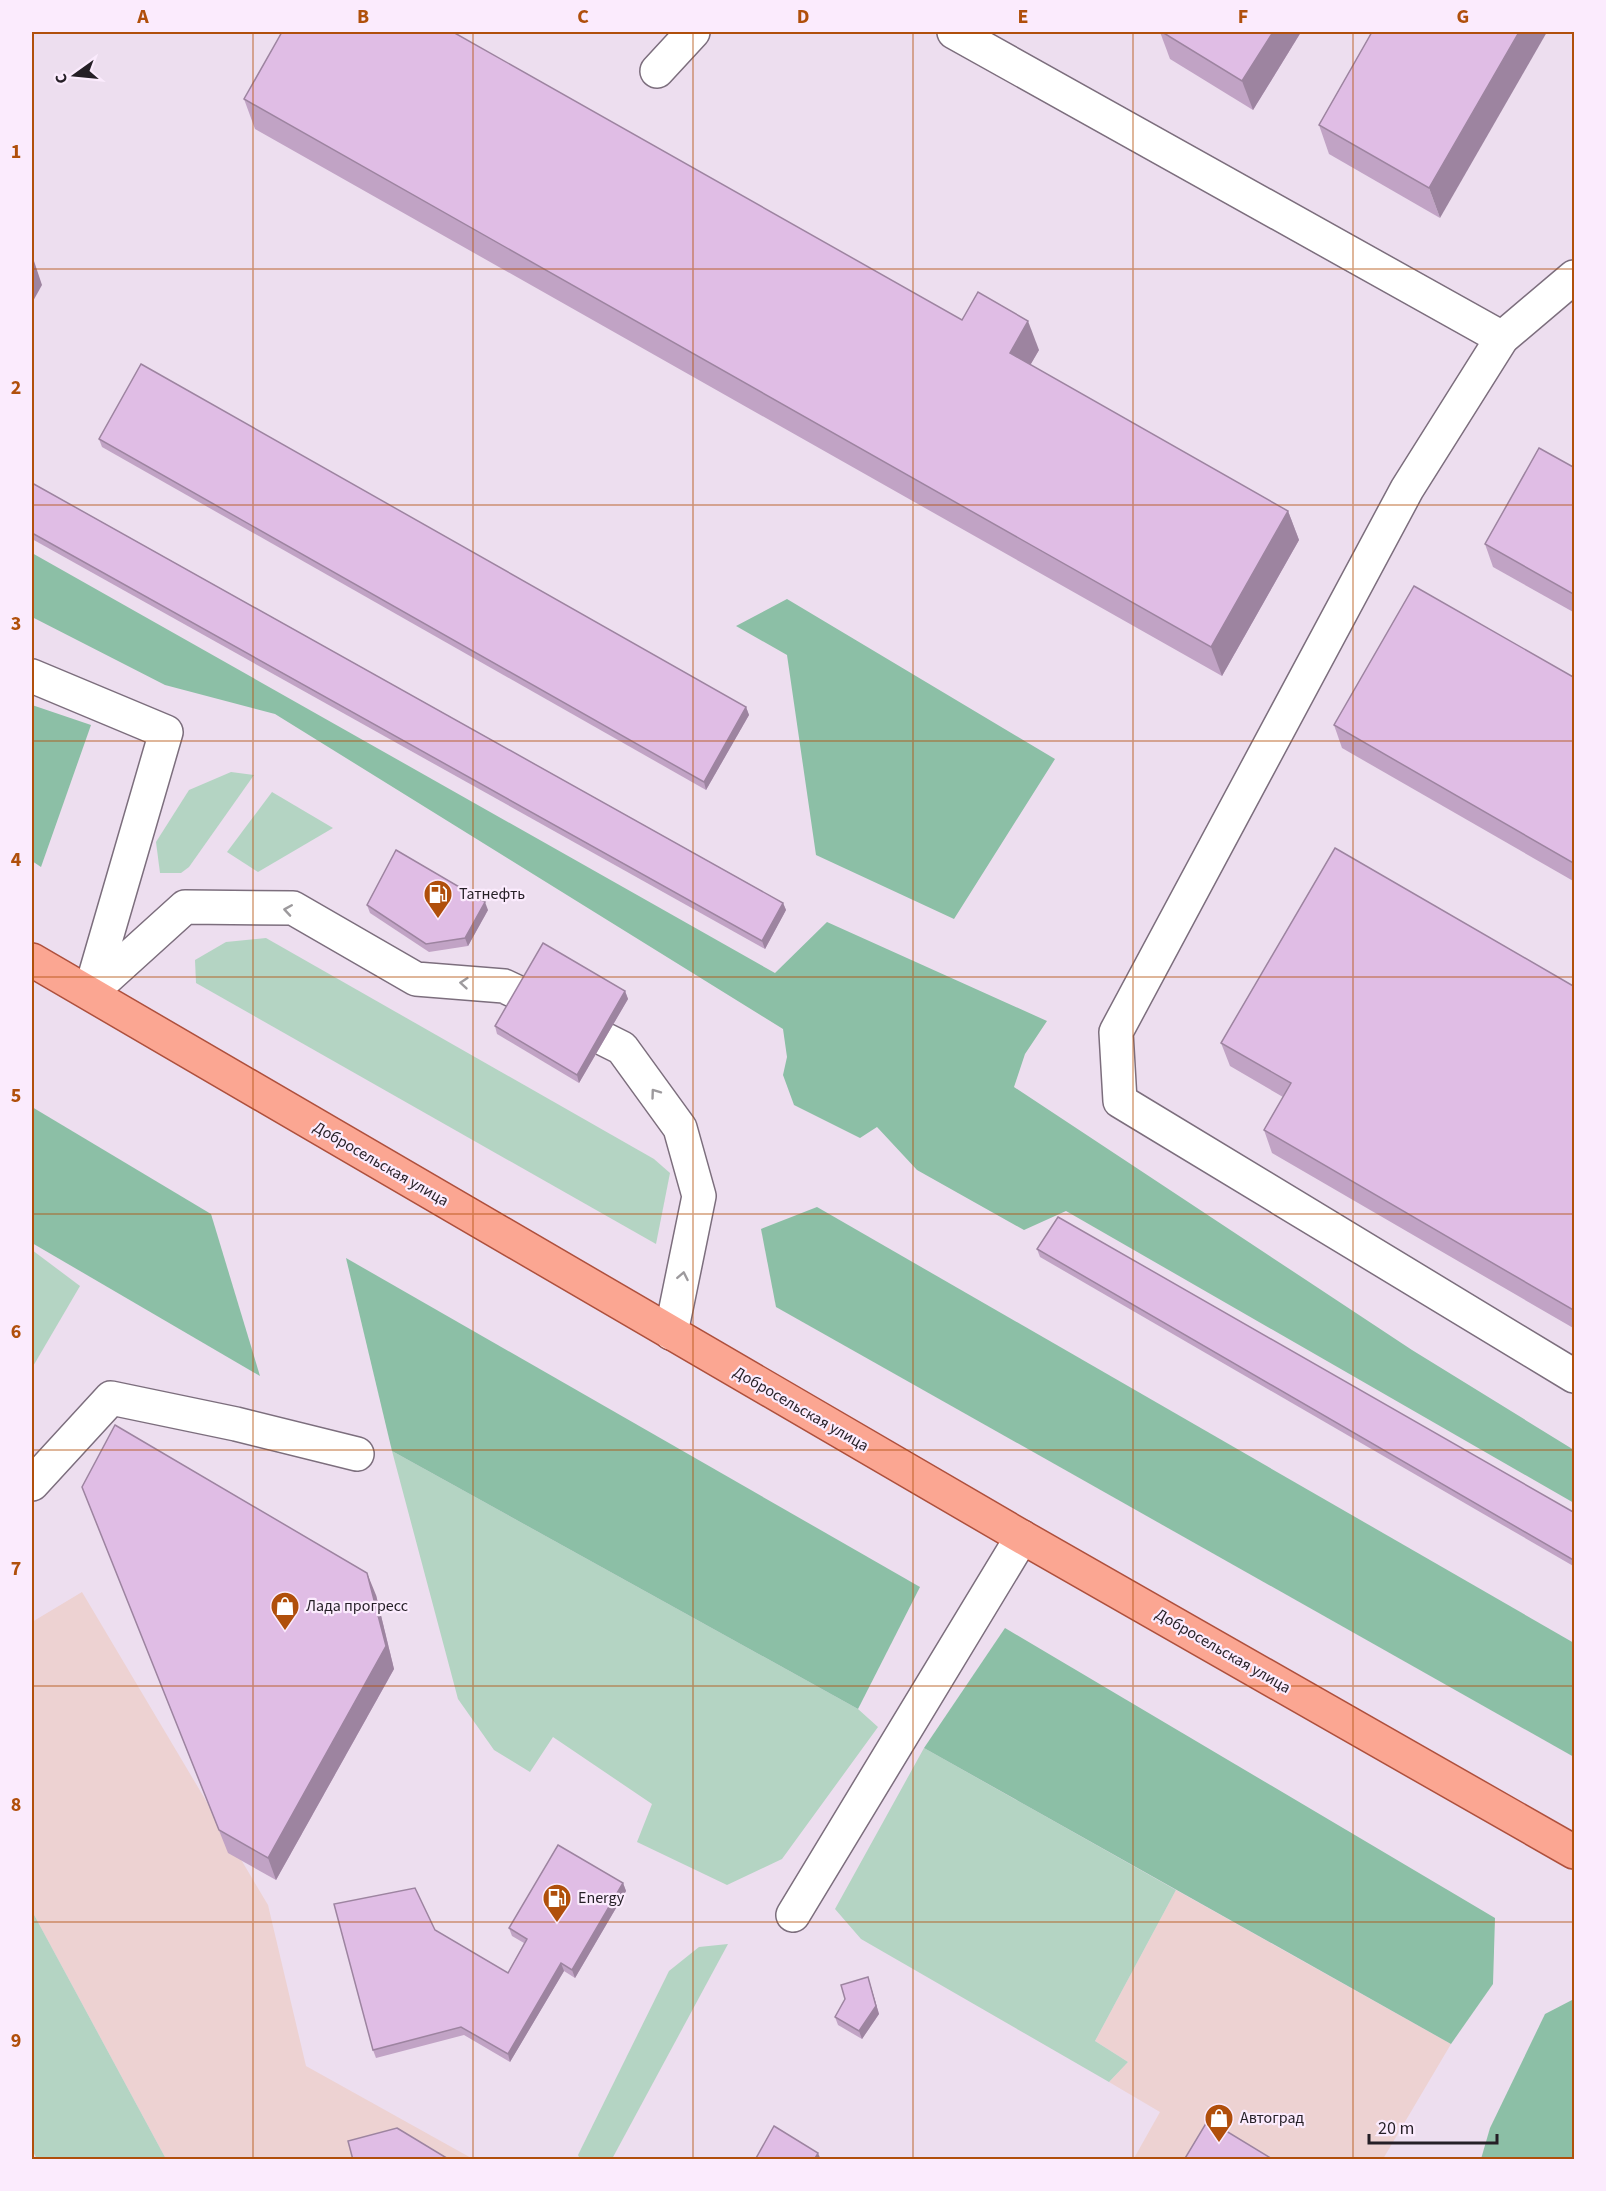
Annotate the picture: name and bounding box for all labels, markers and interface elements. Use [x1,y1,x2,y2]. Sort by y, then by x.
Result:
text: A [136,3,149,31]
text: B [357,3,369,31]
text: C [577,3,589,31]
text: D [797,3,809,31]
text: E [1018,3,1028,31]
text: F [1238,3,1248,31]
text: G [1457,3,1469,31]
north arrow [45,45,105,105]
text: С [50,71,73,86]
text: 1 [11,138,21,166]
text: 2 [11,374,21,402]
text: 3 [11,610,21,638]
text: 4 [11,846,22,874]
fuel station icon: Татнефть [422,878,454,920]
place label: Татнефть [459,883,525,905]
one-way arrow [283,904,293,916]
one-way arrow [460,977,469,990]
text: 5 [11,1082,21,1110]
one-way arrow [651,1089,662,1100]
street label: Добросельская улица [309,1116,453,1212]
one-way arrow [676,1271,689,1281]
text: 6 [11,1318,21,1346]
street label: Добросельская улица [729,1361,873,1457]
text: 7 [11,1555,21,1583]
shop icon: Лада прогресс [269,1590,301,1632]
place label: Лада прогресс [306,1595,408,1617]
street label: Добросельская улица [1151,1603,1295,1699]
text: 8 [11,1791,21,1819]
fuel station icon: Energy [541,1882,573,1924]
place label: Energy [578,1887,625,1909]
text: 9 [11,2027,21,2055]
shop icon: Автоград [1203,2102,1235,2144]
place label: Автоград [1240,2107,1305,2129]
scale bar [1369,2107,1496,2145]
text: 20 m [1378,2116,1414,2141]

